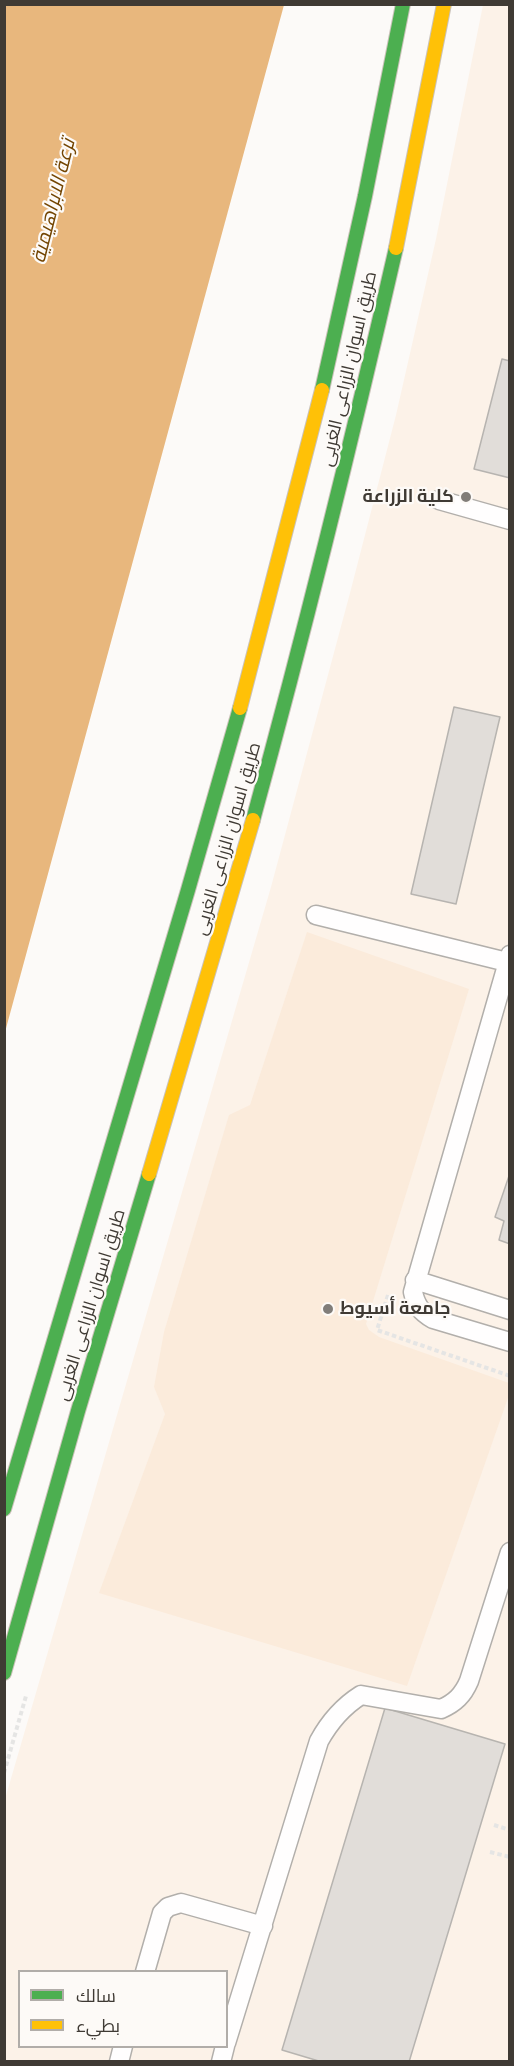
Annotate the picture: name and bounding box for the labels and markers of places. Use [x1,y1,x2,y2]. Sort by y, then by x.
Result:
place label: كلية الزراعة [363,486,454,508]
marker: كلية الزراعة [459,490,473,504]
place label: جامعة أسيوط [340,1298,450,1320]
marker: جامعة أسيوط [321,1302,335,1316]

